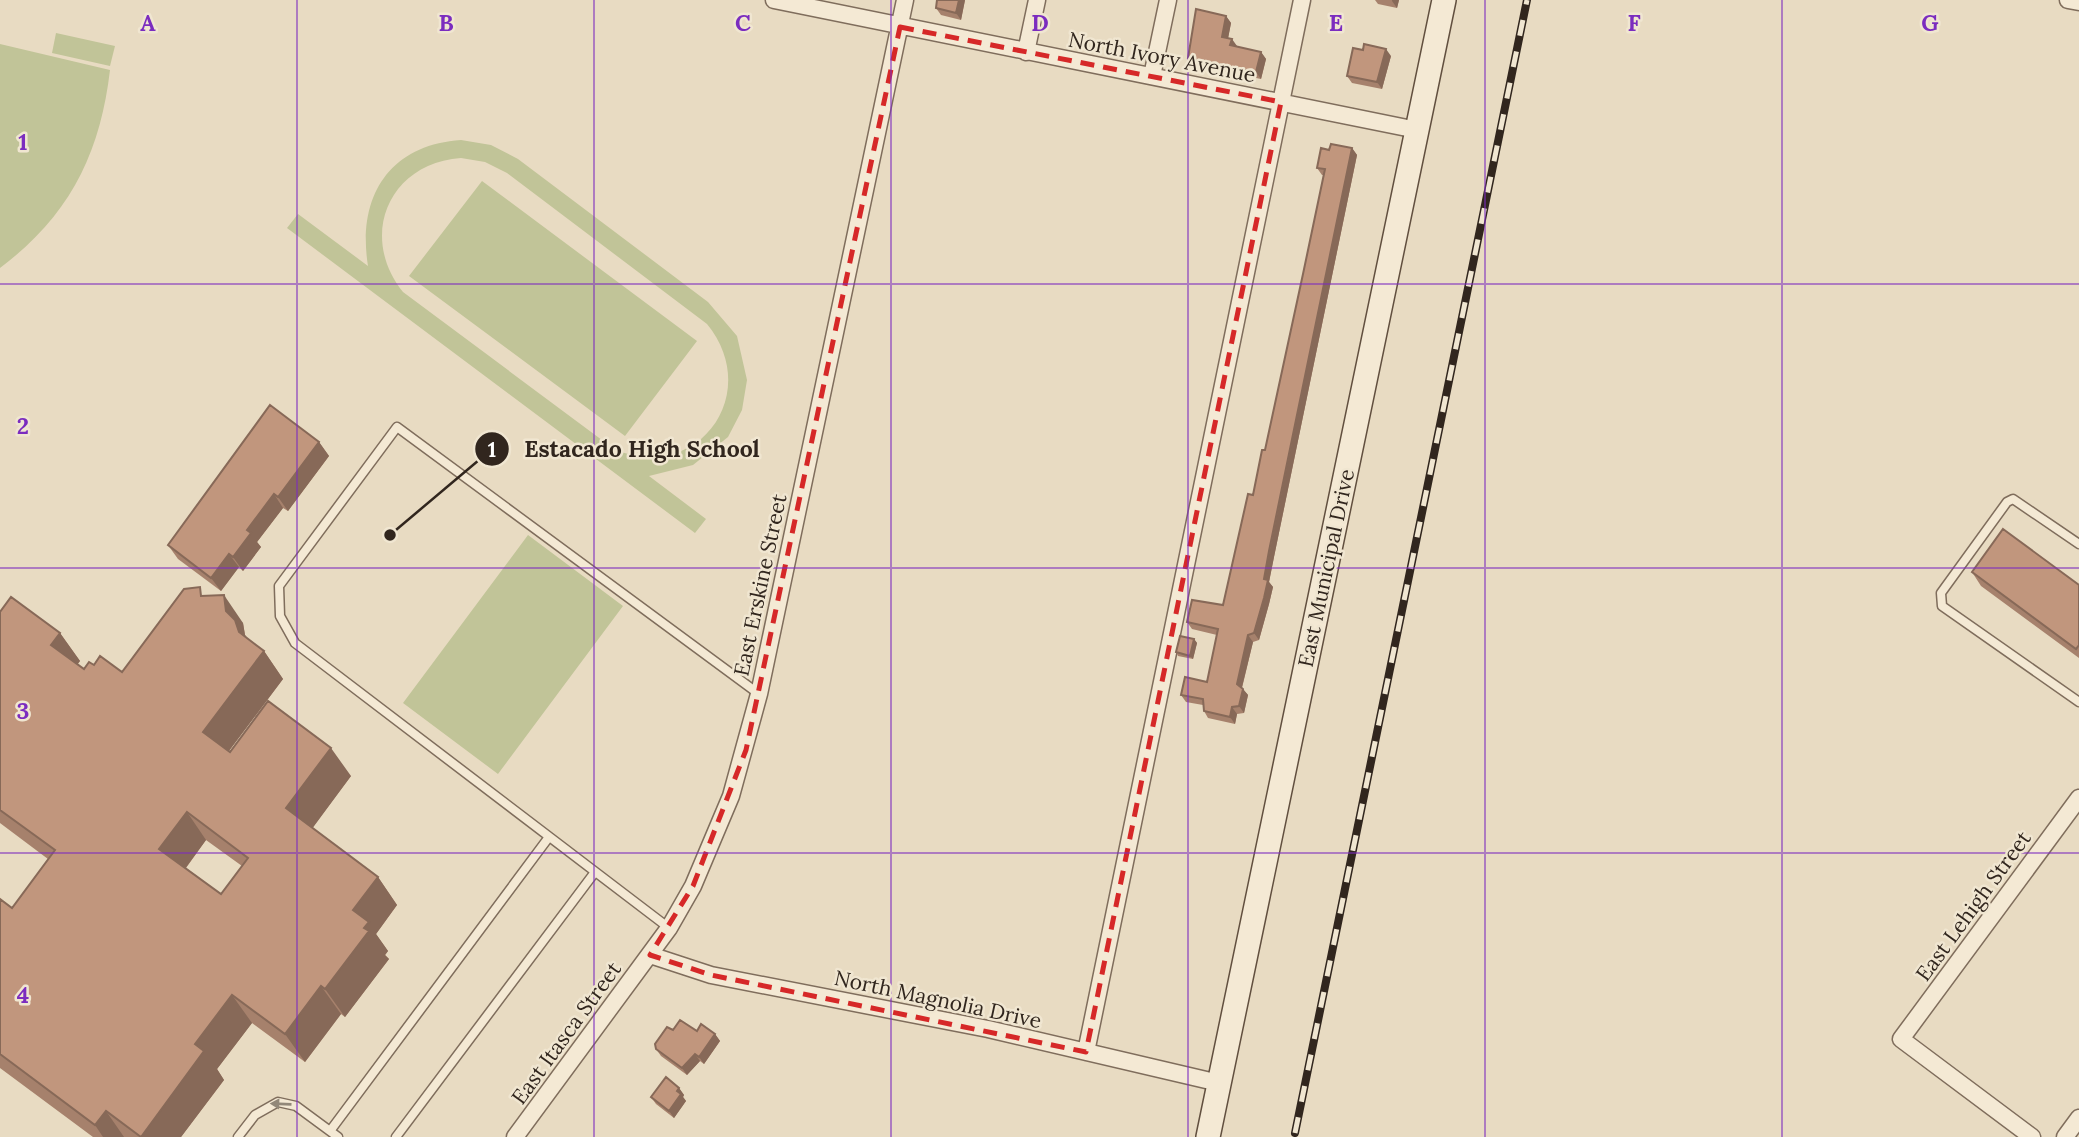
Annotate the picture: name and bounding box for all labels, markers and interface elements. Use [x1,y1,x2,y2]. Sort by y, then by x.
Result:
text: A [140,8,156,37]
text: B [438,8,454,37]
text: C [735,8,751,37]
text: D [1031,8,1049,37]
text: E [1329,8,1343,37]
text: F [1627,8,1641,37]
text: G [1921,8,1939,37]
street label: North Ivory Avenue [1066,26,1258,88]
text: 1 [18,127,28,156]
text: 2 [17,411,29,440]
callout: Estacado High School [475,427,774,471]
text: Estacado High School [524,434,760,463]
text: 1 [488,436,496,463]
street label: East Municipal Drive [1292,466,1360,670]
street label: East Erskine Street [728,491,793,679]
text: 3 [17,696,29,725]
street label: East Lehigh Street [1909,825,2037,986]
street label: East Itasca Street [505,956,627,1110]
street label: North Magnolia Drive [832,964,1044,1034]
text: 4 [17,980,29,1009]
one-way arrow [270,1099,292,1110]

